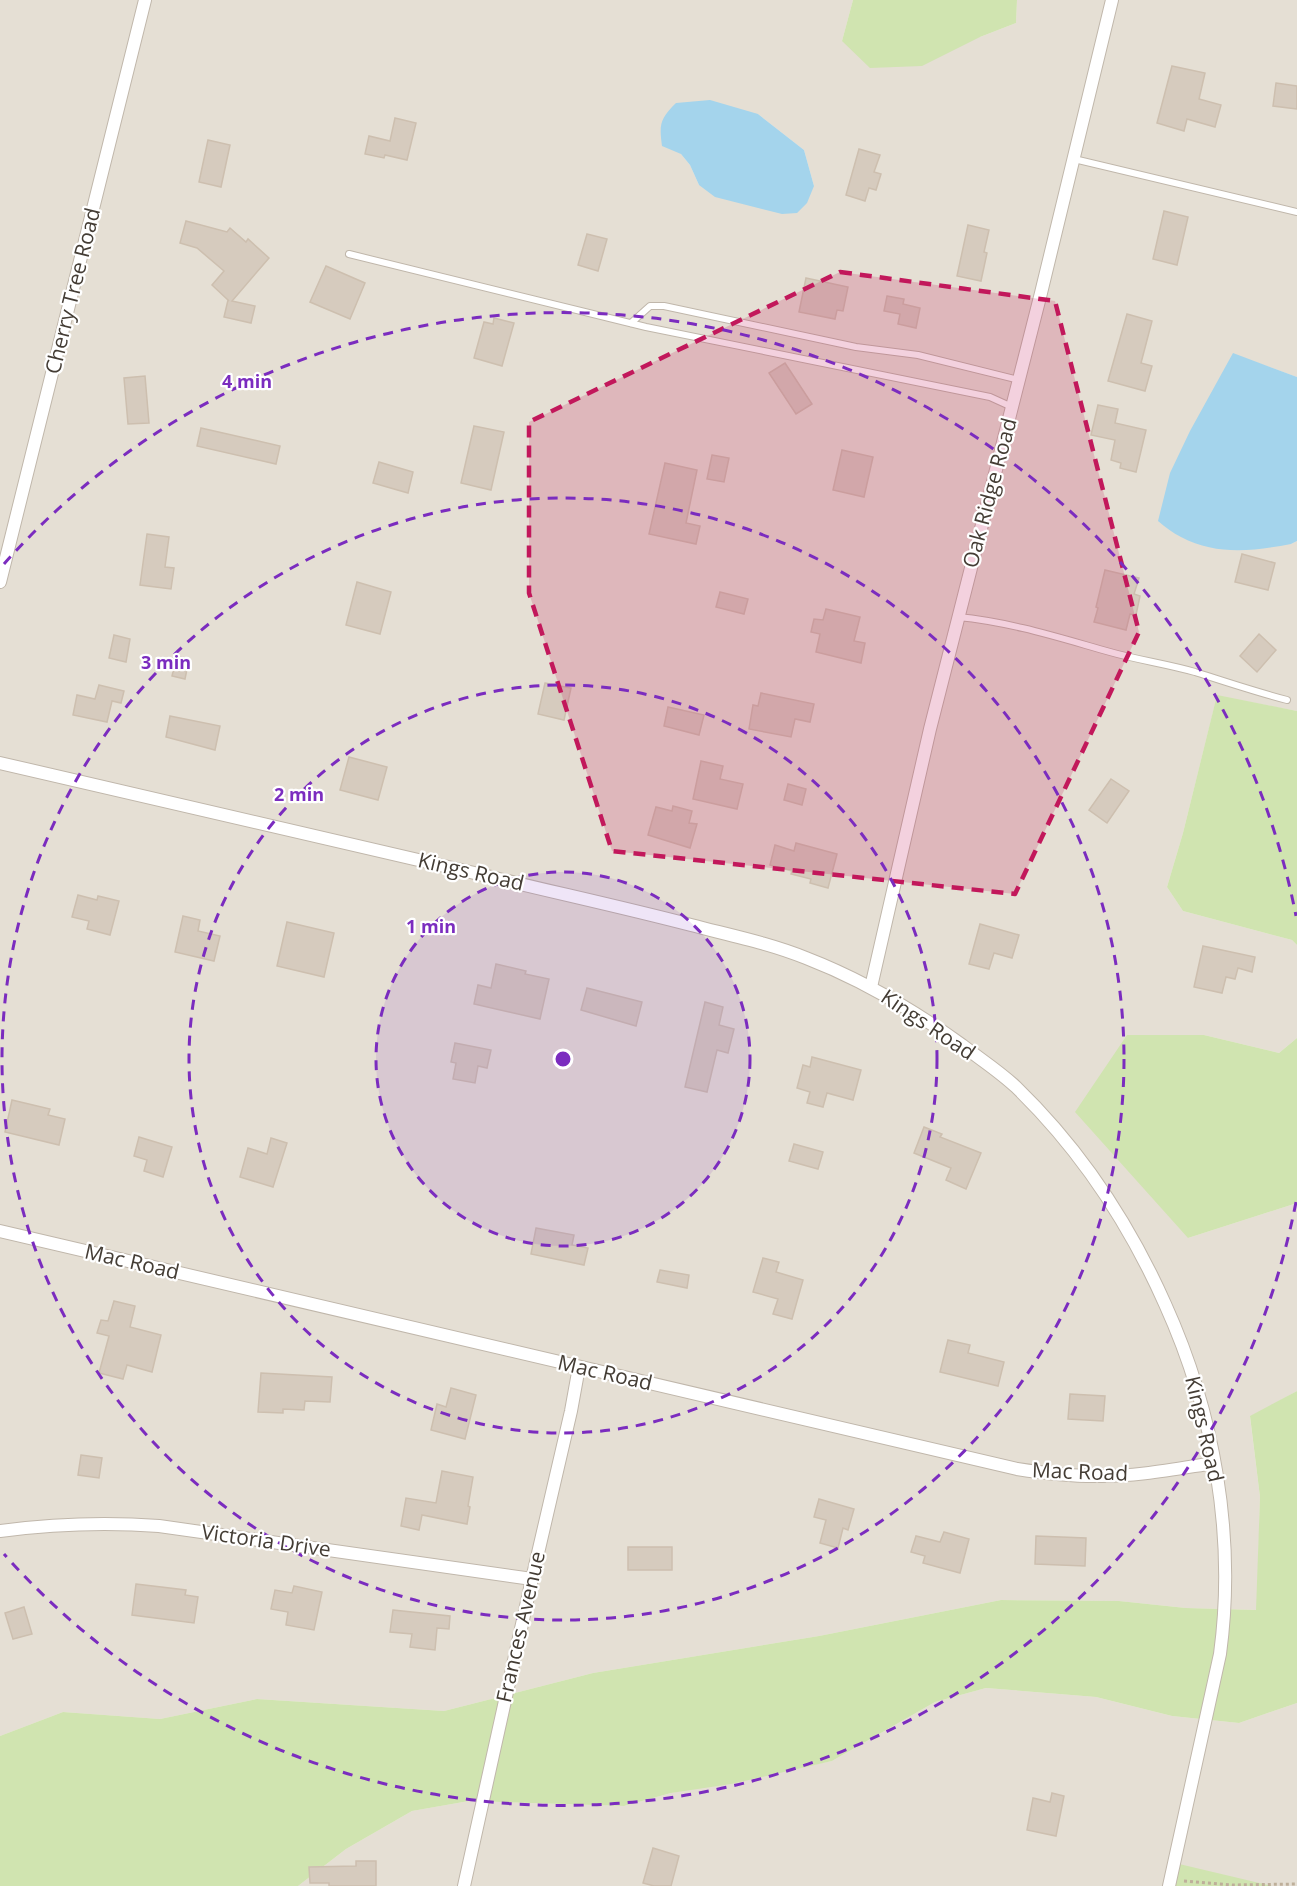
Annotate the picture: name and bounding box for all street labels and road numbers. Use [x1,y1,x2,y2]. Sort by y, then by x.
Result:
street label: Cherry Tree Road [38,205,106,377]
street label: Oak Ridge Road [956,415,1023,571]
street label: Kings Road [415,845,527,897]
street label: Kings Road [876,982,981,1066]
street label: Mac Road [82,1237,182,1285]
street label: Mac Road [555,1348,655,1396]
street label: Kings Road [1179,1373,1231,1485]
street label: Mac Road [1031,1455,1129,1487]
street label: Victoria Drive [200,1517,333,1563]
street label: Frances Avenue [489,1548,551,1705]

